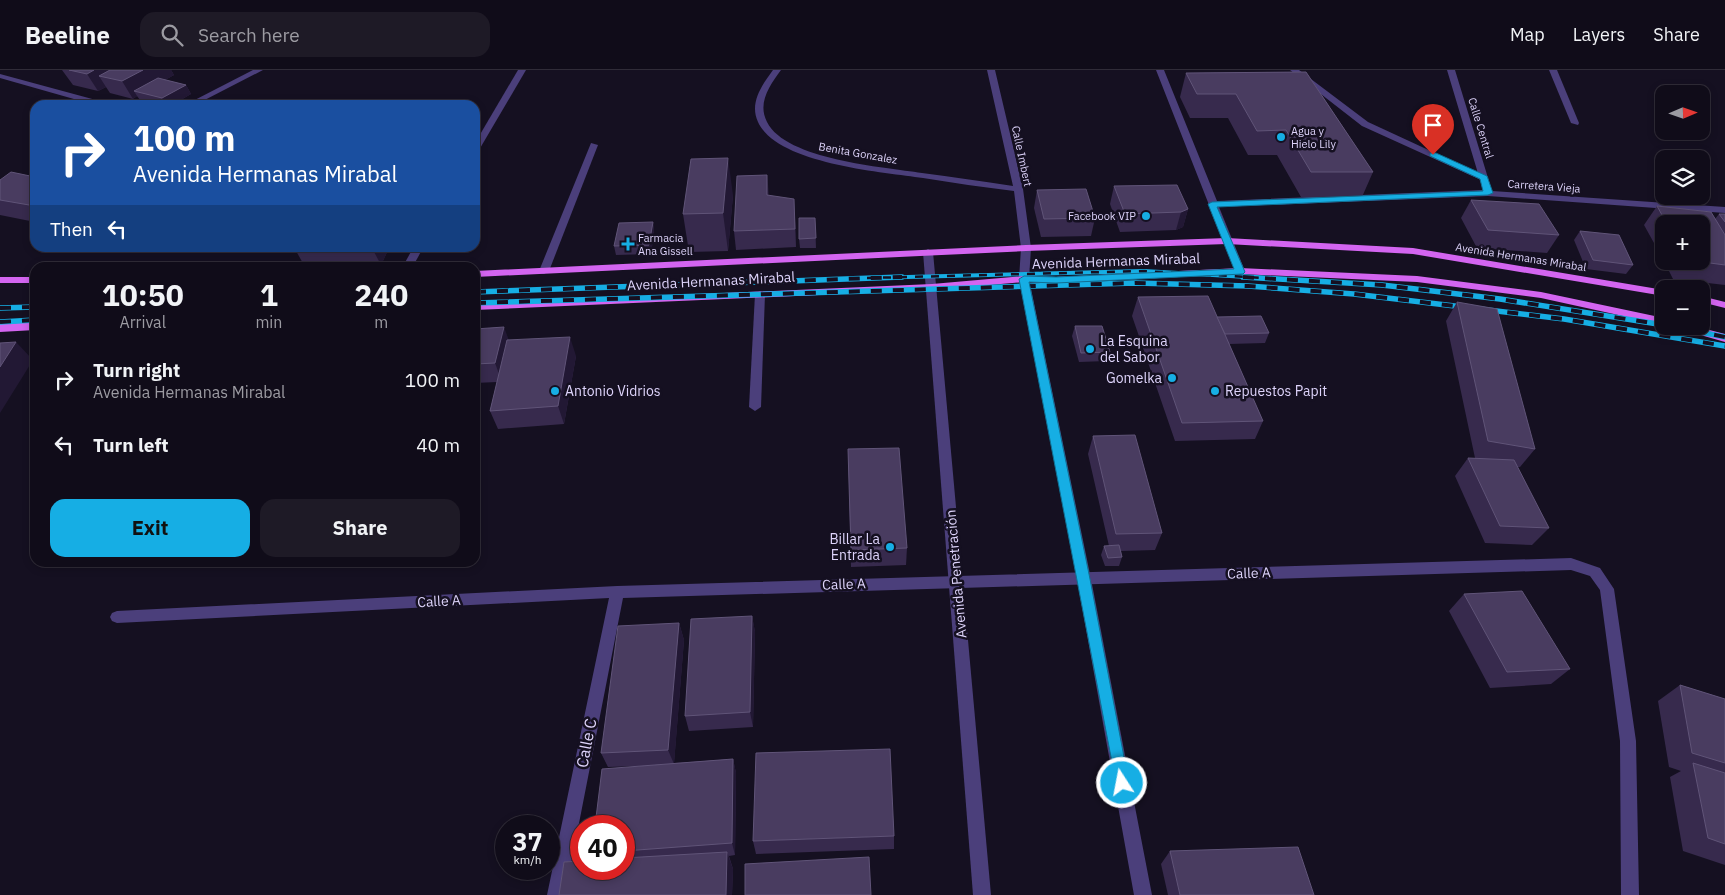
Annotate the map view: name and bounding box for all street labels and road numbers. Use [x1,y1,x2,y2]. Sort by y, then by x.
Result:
street label: Calle Central [1465,96,1497,160]
street label: Calle Imbert [1009,124,1035,188]
street label: Benita Gonzalez [818,139,898,167]
street label: Carretera Vieja [1507,176,1581,196]
street label: Avenida Hermanas Mirabal [1455,240,1587,274]
street label: Avenida Hermanas Mirabal [1032,249,1201,273]
street label: Avenida Hermanas Mirabal [626,268,796,294]
street label: Avenida Penetración [941,509,971,639]
street label: Calle A [1227,563,1271,583]
street label: Calle A [822,574,866,594]
street label: Calle A [417,591,461,611]
street label: Calle C [571,717,601,769]

